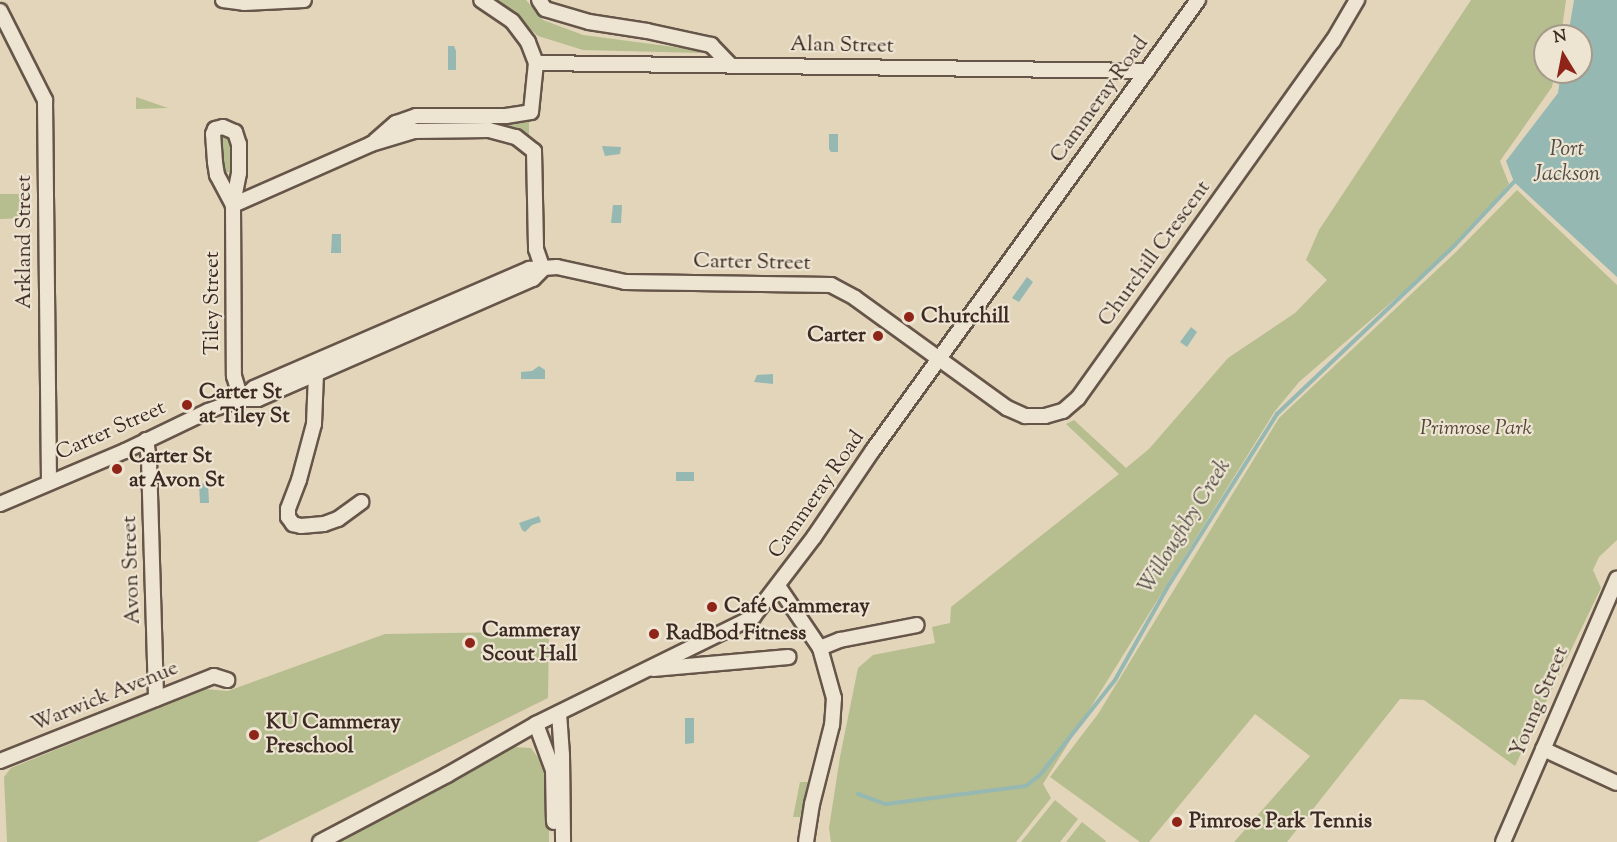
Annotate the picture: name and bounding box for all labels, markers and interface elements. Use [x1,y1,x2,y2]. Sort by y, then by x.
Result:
north arrow [1533,24,1593,84]
text: N [1552,25,1568,50]
street label: Alan Street [790,32,894,60]
street label: Cammeray Road [1046,32,1154,168]
water label: Port Jackson [1534,137,1600,188]
street label: Arkland Street [12,175,38,309]
street label: Churchill Crescent [1094,176,1216,332]
street label: Carter Street [693,249,811,277]
street label: Tiley Street [200,251,226,355]
place label: Churchill [921,304,1009,330]
marker: Churchill [902,310,916,324]
place label: Carter [807,323,866,349]
marker: Carter [871,329,885,343]
place label: Carter St at Tiley St [199,380,290,430]
street label: Carter Street [52,396,170,466]
marker: Carter St at Tiley St [180,398,194,412]
park label: Primrose Park [1420,416,1532,442]
street label: Cammeray Road [764,426,870,564]
place label: Carter St at Avon St [129,444,224,494]
water label: Willoughby Creek [1134,455,1238,599]
marker: Carter St at Avon St [110,462,124,476]
street label: Avon Street [118,515,146,625]
place label: Café Cammeray [724,594,870,620]
marker: Café Cammeray [705,600,719,614]
place label: Cammeray Scout Hall [482,618,580,668]
place label: RadBod Fitness [666,621,806,647]
marker: RadBod Fitness [647,627,661,641]
marker: Cammeray Scout Hall [463,636,477,650]
street label: Young Street [1505,643,1575,761]
street label: Warwick Avenue [28,656,182,738]
place label: KU Cammeray Preschool [266,710,401,760]
marker: KU Cammeray Preschool [247,728,261,742]
place label: Pimrose Park Tennis [1189,809,1372,835]
marker: Pimrose Park Tennis [1170,815,1184,829]

